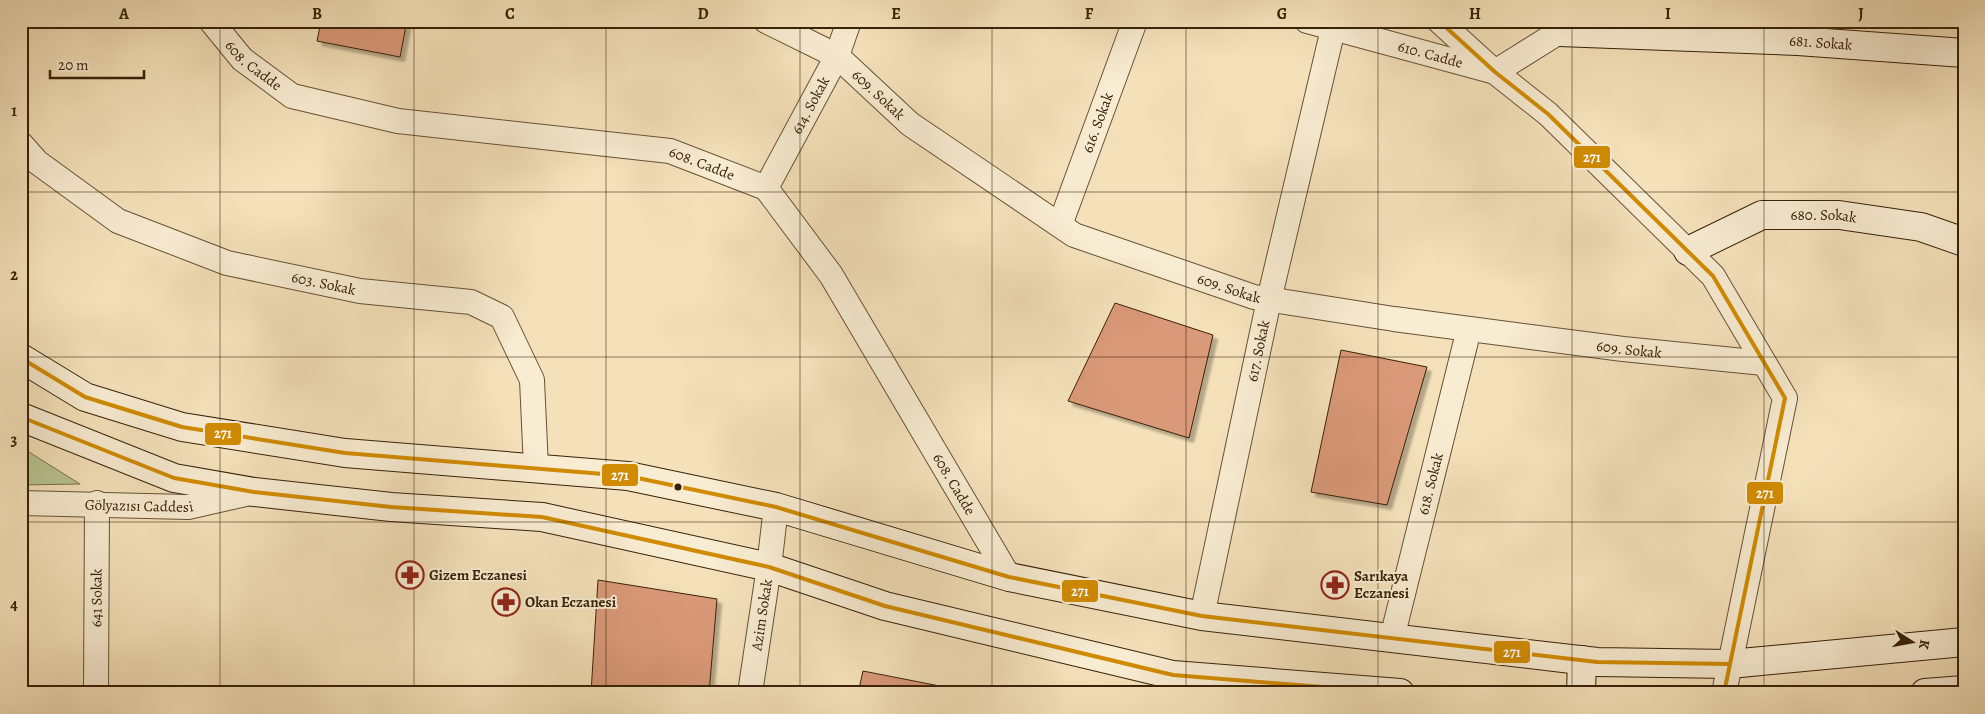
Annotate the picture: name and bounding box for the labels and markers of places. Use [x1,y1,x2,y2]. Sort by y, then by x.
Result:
unlabelled marker [673,482,683,492]
pharmacy icon: Gizem Eczanesi [395,560,425,590]
place label: Gizem Eczanesi [429,565,528,585]
place label: Sarıkaya Eczanesi [1354,566,1410,603]
pharmacy icon: Sarıkaya Eczanesi [1320,570,1350,600]
pharmacy icon: Okan Eczanesi [491,587,521,617]
place label: Okan Eczanesi [525,592,617,612]

